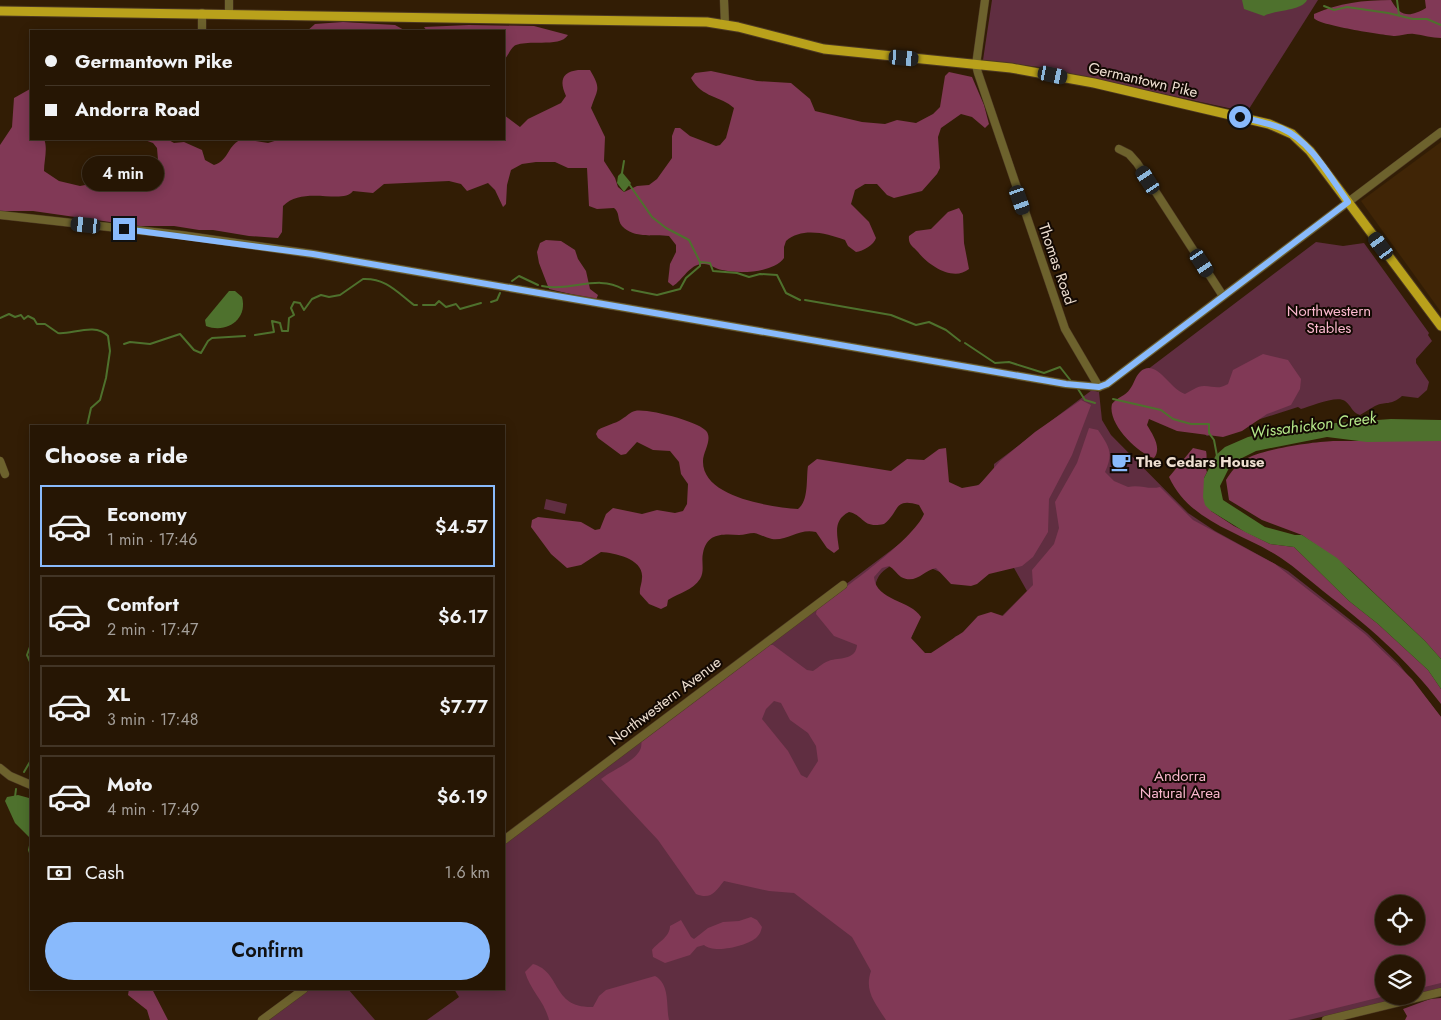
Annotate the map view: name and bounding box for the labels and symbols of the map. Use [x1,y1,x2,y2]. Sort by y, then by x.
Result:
car [888,49,919,67]
street label: Germantown Pike [1086,57,1200,103]
car [1036,65,1069,85]
route start [1229,106,1251,128]
callout: 4 min [83,156,165,192]
car [1133,163,1162,197]
car [1008,183,1031,217]
car [70,216,101,234]
route end [113,218,135,240]
street label: Thomas Road [1033,220,1081,308]
car [1366,229,1395,263]
car [1187,246,1216,280]
park label: Northwestern Stables [1287,300,1371,339]
water label: Wissahickon Creek [1249,406,1379,444]
cafe icon: The Cedars House [1110,451,1132,473]
place label: The Cedars House [1136,451,1265,473]
street label: Northwestern Avenue [604,651,726,751]
park label: Andorra Natural Area [1140,765,1220,804]

